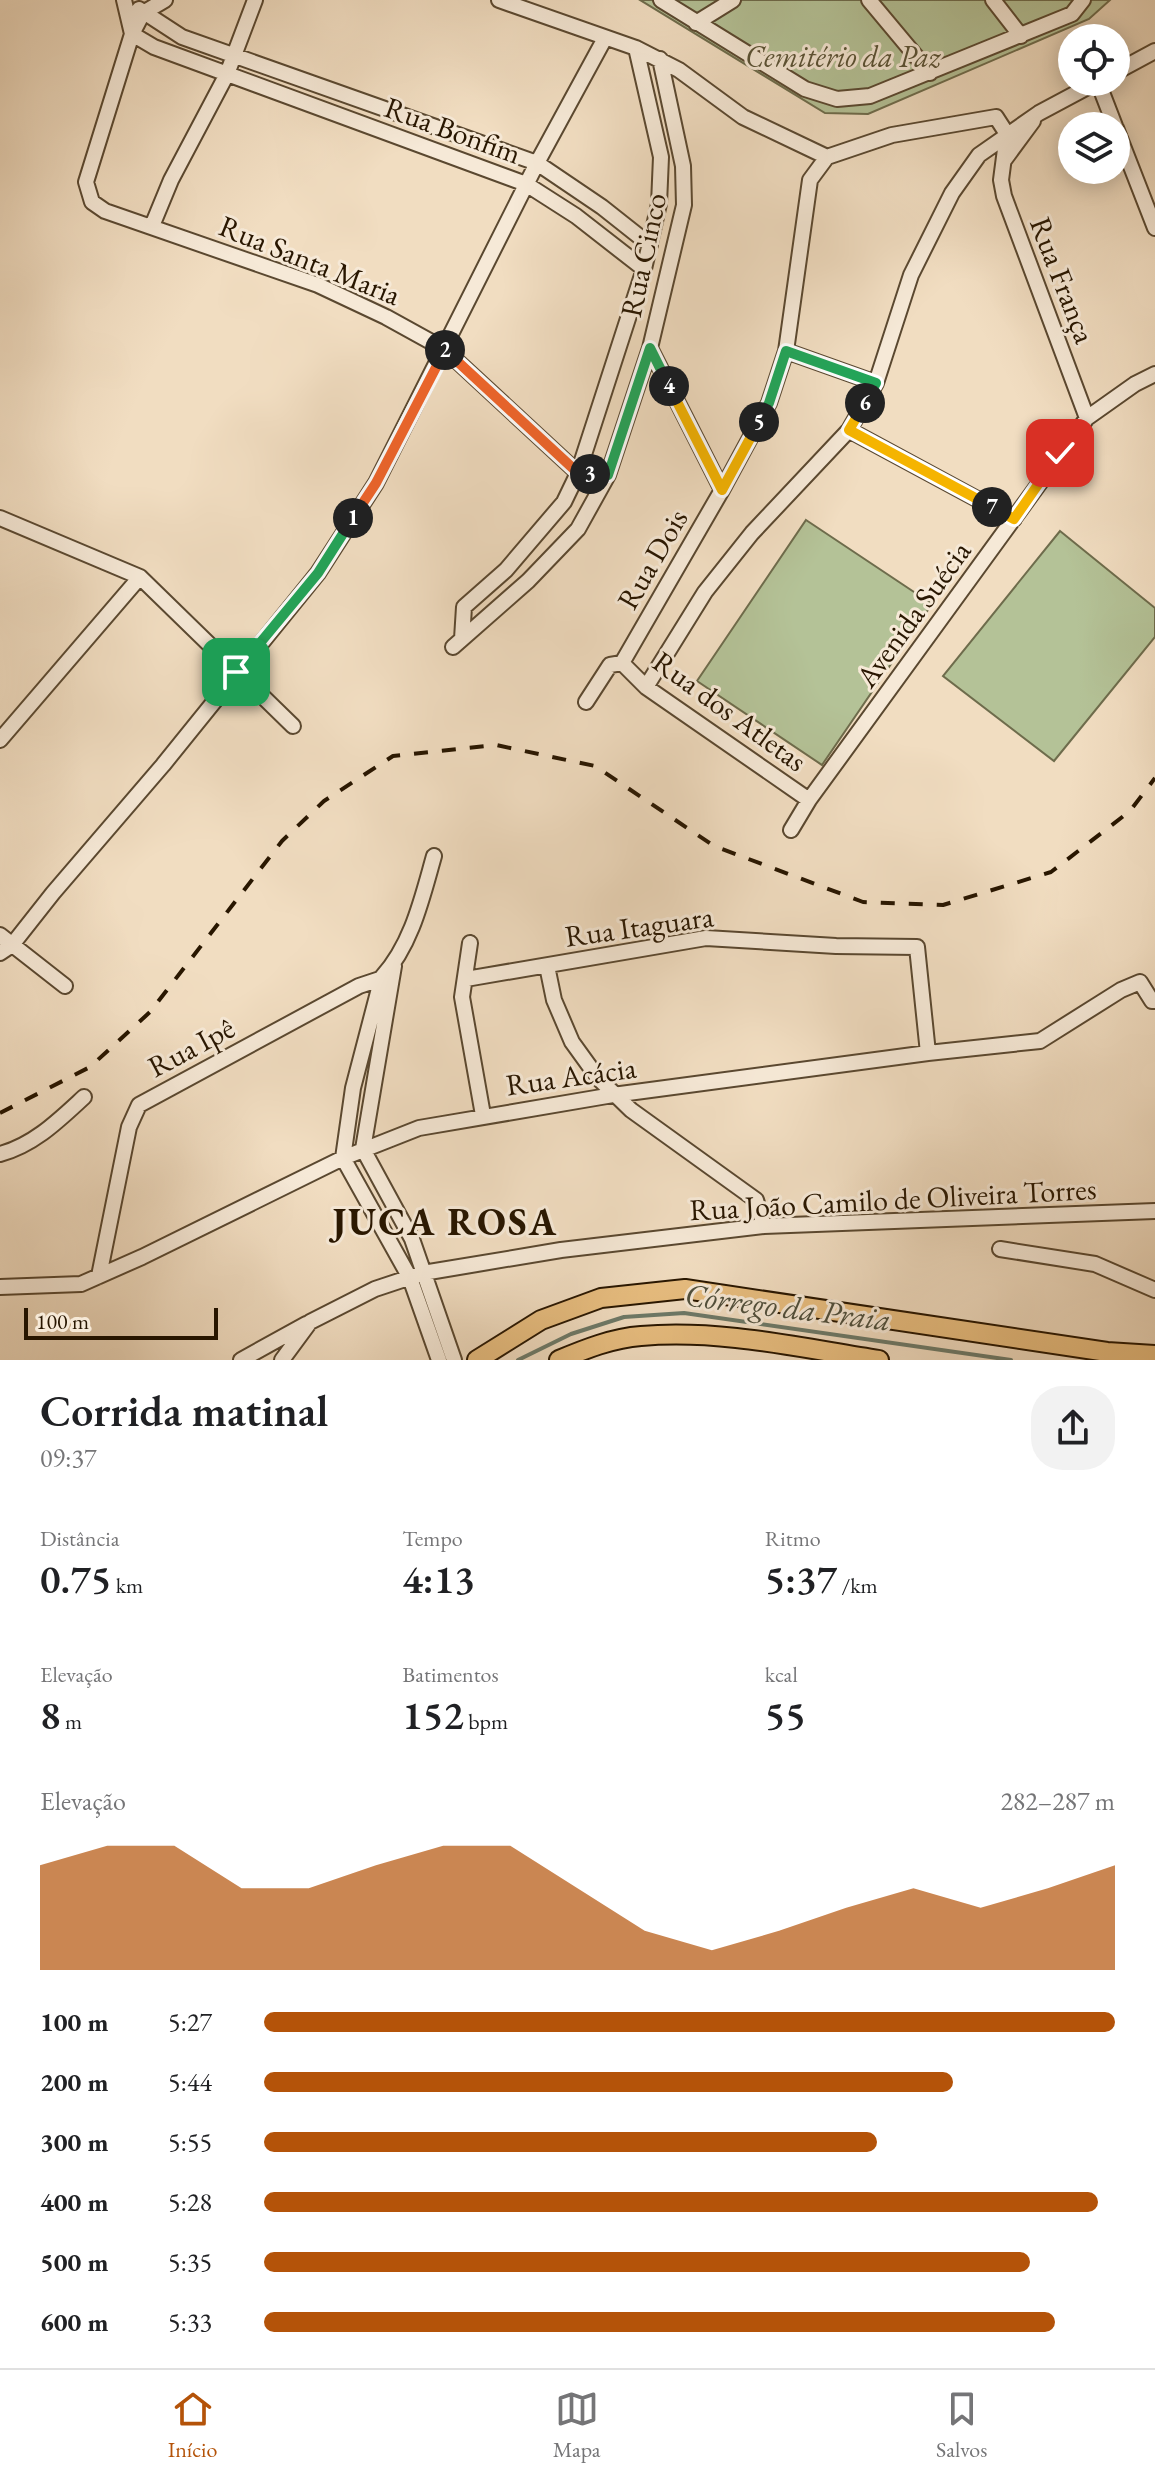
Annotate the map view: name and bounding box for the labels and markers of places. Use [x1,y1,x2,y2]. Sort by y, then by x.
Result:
pin: 2 [425,330,465,370]
pin: 4 [649,366,689,406]
pin: 6 [845,383,885,423]
pin: 5 [739,402,779,442]
pin [1026,419,1094,487]
pin: 3 [570,454,610,494]
pin: 7 [972,487,1012,527]
pin: 1 [333,498,373,538]
pin [202,638,270,706]

